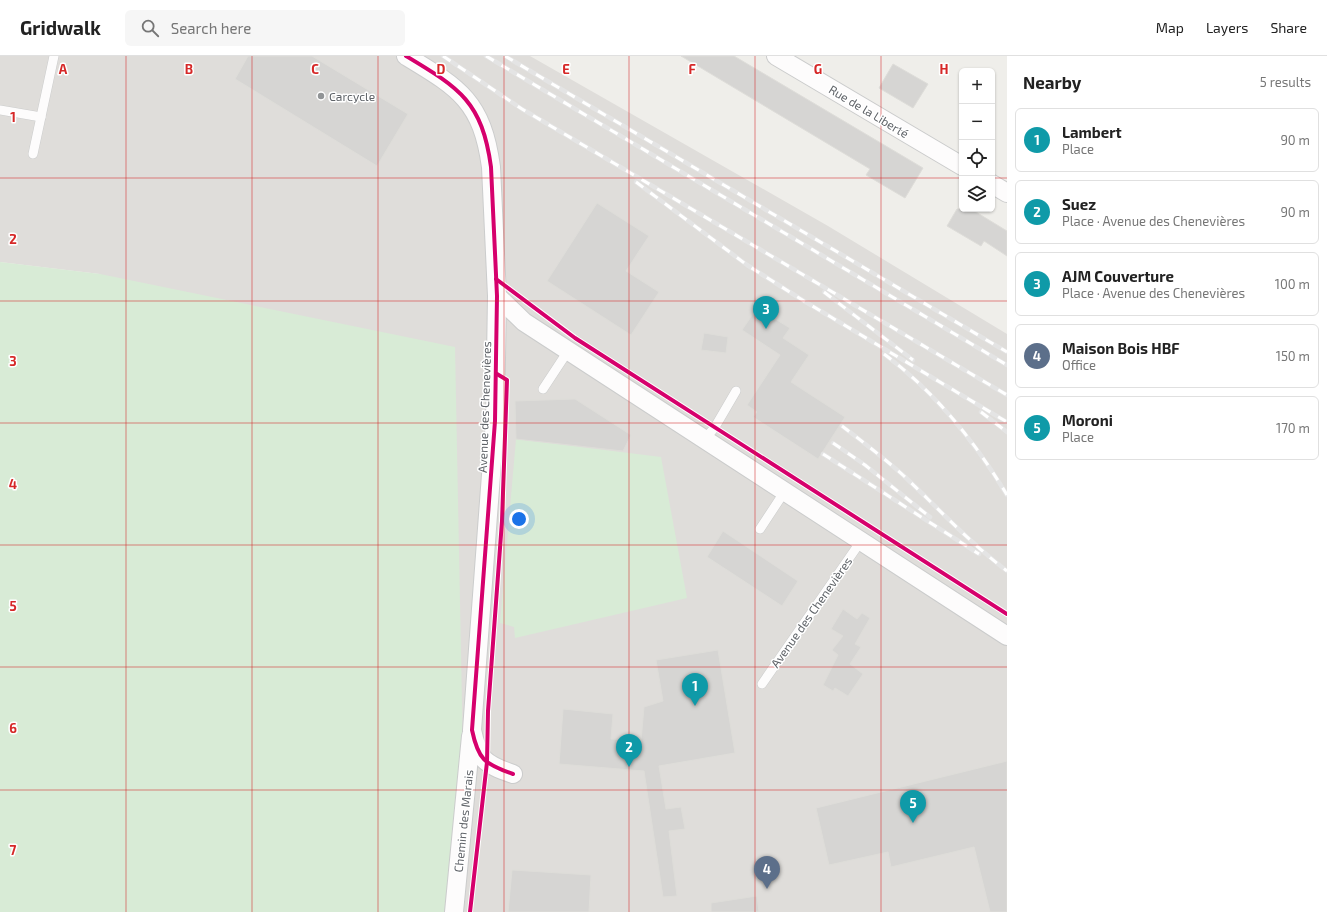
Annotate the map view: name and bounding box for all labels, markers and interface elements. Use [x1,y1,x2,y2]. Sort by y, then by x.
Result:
search box [125,10,405,46]
text: Gridwalk [20,16,101,39]
icon: search [139,17,161,39]
text: Search here [171,19,251,37]
text: Map [1156,19,1184,36]
text: Layers [1206,19,1248,36]
text: Share [1270,19,1307,36]
text: A [59,61,68,77]
text: B [185,61,193,77]
text: C [311,61,319,77]
text: D [437,61,446,77]
text: E [562,61,570,77]
text: F [688,61,696,77]
text: G [814,61,822,77]
text: H [940,61,949,77]
map controls [959,68,995,212]
button: + [959,68,995,104]
text: Nearby [1023,72,1081,92]
text: 5 results [1260,74,1311,90]
street label: Rue de la Liberté [827,82,911,140]
place label: Carcycle [329,89,375,103]
marker: Carcycle [316,91,326,101]
button: − [959,104,995,140]
text: 1 [10,109,16,125]
text: Lambert [1062,123,1122,141]
text: 1 [1034,132,1040,148]
text: 90 m [1280,132,1310,148]
button: locate [959,140,995,176]
text: Place [1062,141,1094,157]
button: layers [959,176,995,212]
text: Suez [1062,195,1096,213]
text: 2 [1033,204,1041,220]
text: 90 m [1280,204,1310,220]
text: Place · Avenue des Chenevières [1062,213,1245,229]
text: 2 [9,231,17,247]
text: AJM Couverture [1062,267,1174,285]
text: 3 [1033,276,1041,292]
text: 100 m [1275,276,1310,292]
text: Place · Avenue des Chenevières [1062,285,1245,301]
pin: 3 [753,296,779,329]
text: Maison Bois HBF [1062,339,1180,357]
street label: Avenue des Chenevières [475,341,493,473]
text: 4 [1033,348,1041,364]
text: 150 m [1276,348,1310,364]
text: 3 [9,353,17,369]
text: Office [1062,357,1096,373]
text: Moroni [1062,411,1113,429]
text: 5 [1033,420,1041,436]
text: 170 m [1276,420,1310,436]
text: Place [1062,429,1094,445]
text: 4 [9,476,17,492]
your location [509,509,529,529]
street label: Avenue des Chenevières [768,554,854,670]
text: 5 [9,598,17,614]
pin: 1 [682,673,708,706]
text: 6 [9,720,17,736]
pin: 2 [616,734,642,767]
street label: Chemin des Marais [451,769,475,873]
pin: 5 [900,790,926,823]
text: 7 [10,842,17,858]
pin: 4 [754,856,780,889]

